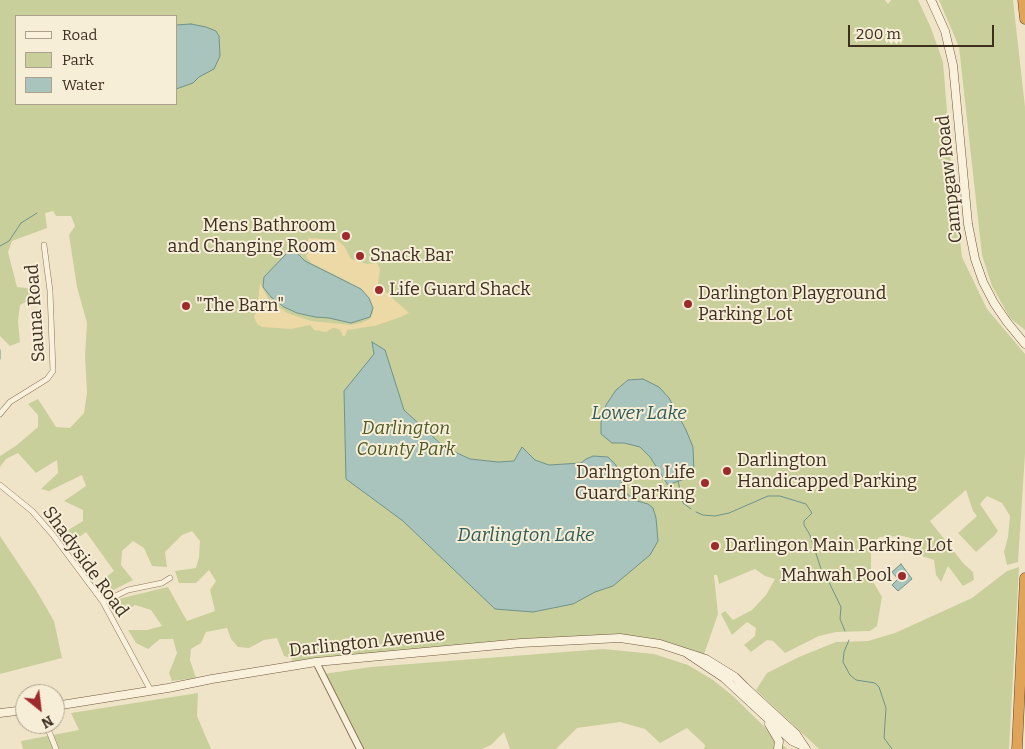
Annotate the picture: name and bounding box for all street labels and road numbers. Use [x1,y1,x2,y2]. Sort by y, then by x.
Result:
street label: Campgaw Road [933,114,967,244]
street label: Sauna Road [22,263,50,363]
street label: Shadyside Road [38,502,132,622]
street label: Darlington Avenue [288,624,446,662]

